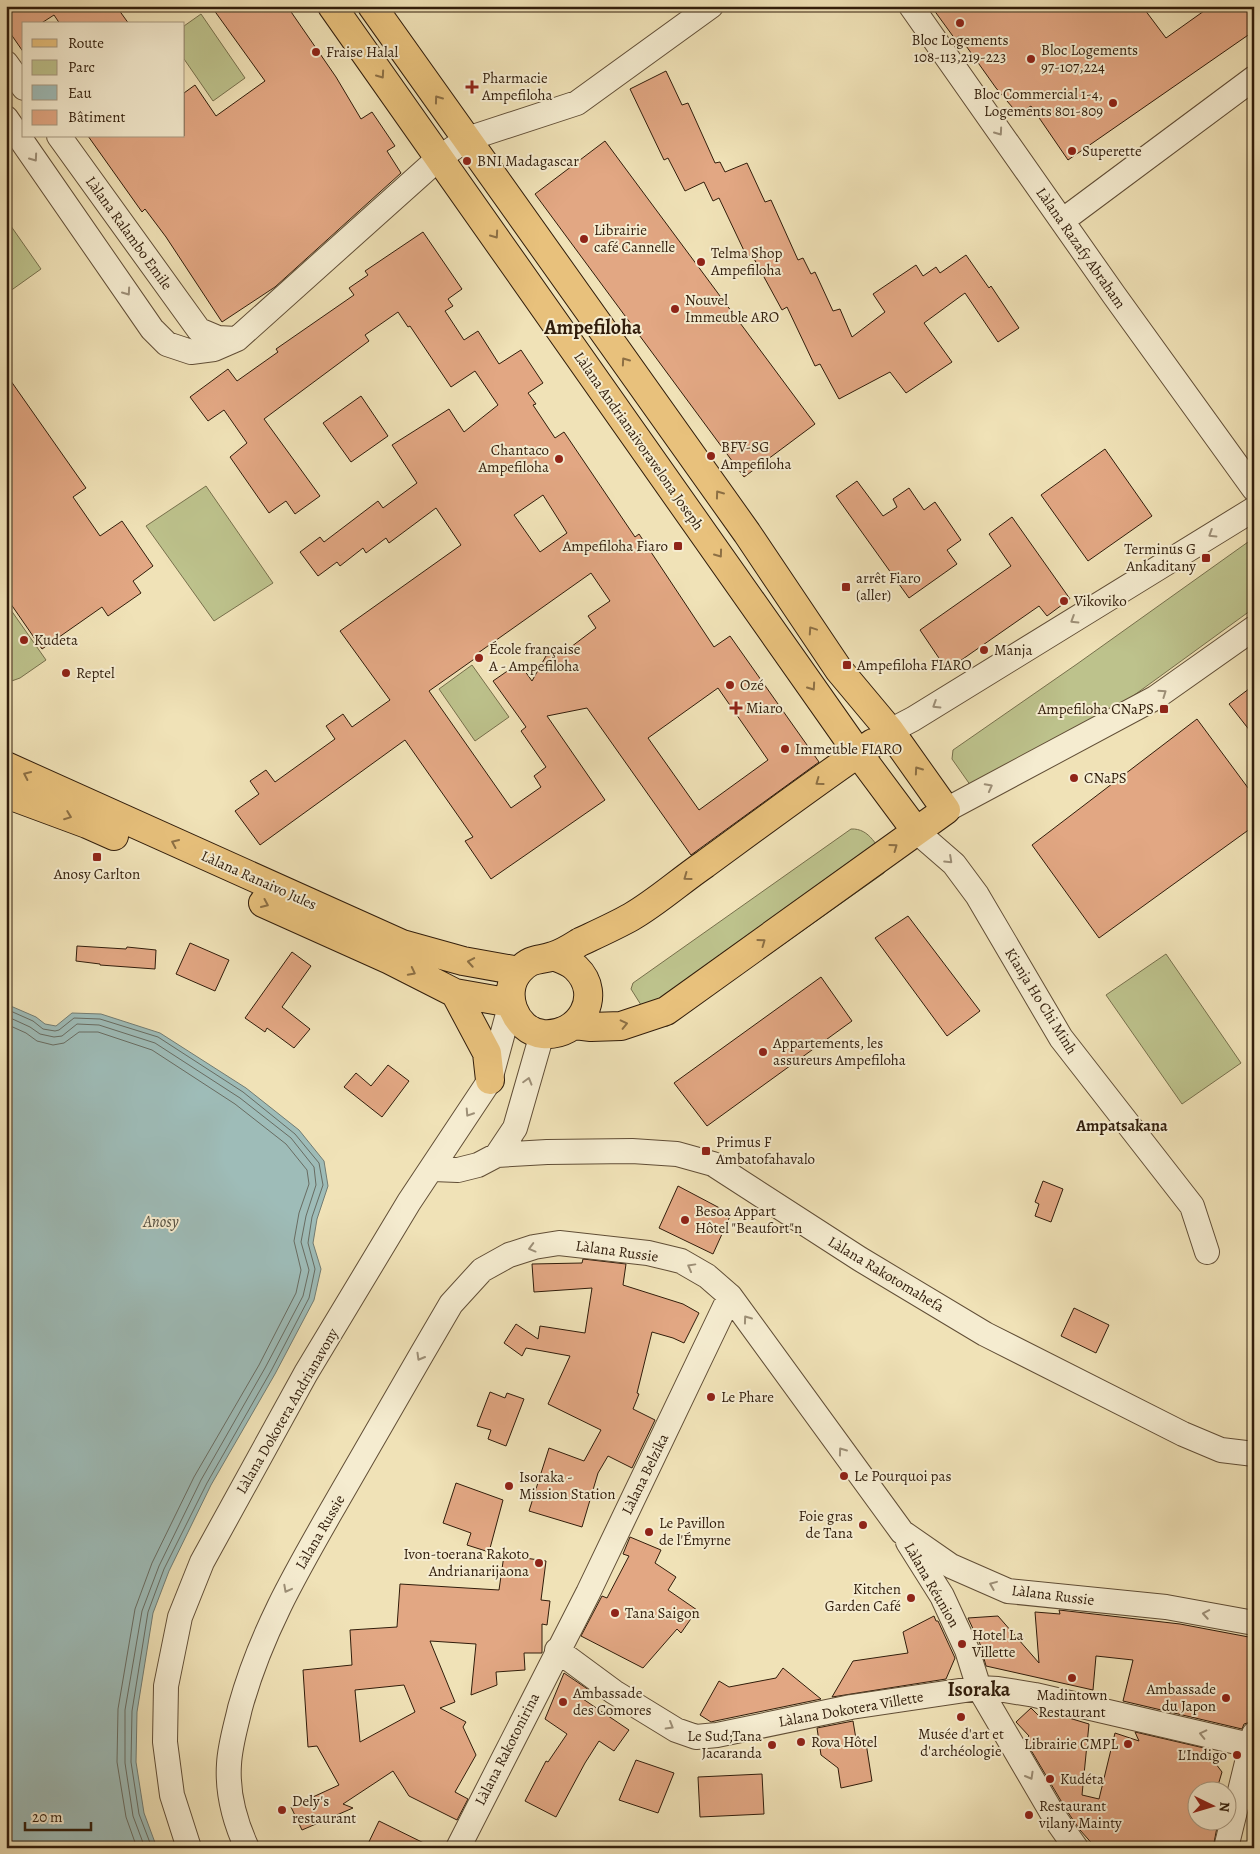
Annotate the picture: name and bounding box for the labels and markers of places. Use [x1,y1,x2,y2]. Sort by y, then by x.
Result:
marker: Bloc Logements 108-113,219-223 [954,17,966,29]
place label: Bloc Logements 108-113,219-223 [911,30,1009,67]
place label: Bloc Logements 97-107,224 [1041,40,1138,77]
place label: Fraise Halal [326,42,399,62]
marker: Fraise Halal [310,46,322,58]
marker: Bloc Logements 97-107,224 [1025,53,1037,65]
place label: Pharmacie Ampefiloha [481,68,553,105]
marker: Pharmacie Ampefiloha [466,81,478,93]
place label: Bloc Commercial 1-4, Logements 801-809 [974,84,1103,121]
marker: Bloc Commercial 1-4, Logements 801-809 [1107,97,1119,109]
place label: Superette [1082,141,1142,161]
marker: Superette [1066,145,1078,157]
place label: BNI Madagascar [477,151,579,171]
marker: BNI Madagascar [461,155,473,167]
place label: Librairie café Cannelle [594,220,675,257]
marker: Librairie café Cannelle [578,233,590,245]
place label: Telma Shop Ampefiloha [710,243,782,280]
marker: Telma Shop Ampefiloha [695,256,707,268]
place label: Nouvel Immeuble ARO [685,290,779,327]
marker: Nouvel Immeuble ARO [669,303,681,315]
place label: BFV-SG Ampefiloha [720,437,792,474]
place label: Chantaco Ampefiloha [477,440,549,477]
marker: BFV-SG Ampefiloha [705,450,717,462]
marker: Chantaco Ampefiloha [553,453,565,465]
place label: Ampefiloha Fiaro [562,536,668,556]
place label: Terminus G Ankaditany [1124,539,1196,576]
marker: Ampefiloha Fiaro [672,540,684,552]
marker: Terminus G Ankaditany [1200,552,1212,564]
place label: arrêt Fiaro (aller) [856,568,921,605]
marker: arrêt Fiaro (aller) [840,581,852,593]
place label: Vikoviko [1073,591,1127,611]
marker: Vikoviko [1058,595,1070,607]
place label: Kudeta [34,630,78,650]
marker: Kudeta [18,634,30,646]
place label: École française A - Ampefiloha [488,639,581,676]
place label: Manja [994,640,1033,660]
marker: Manja [978,644,990,656]
marker: École française A - Ampefiloha [473,652,485,664]
place label: Ampefiloha FIARO [856,655,972,675]
marker: Ampefiloha FIARO [841,659,853,671]
place label: Reptel [76,663,115,683]
marker: Reptel [60,667,72,679]
place label: Ozé [740,675,764,695]
marker: Ozé [724,679,736,691]
place label: Miaro [746,698,783,718]
place label: Ampefiloha CNaPS [1037,699,1154,719]
marker: Miaro [730,702,742,714]
marker: Ampefiloha CNaPS [1158,703,1170,715]
place label: Immeuble FIARO [795,739,902,759]
marker: Immeuble FIARO [779,743,791,755]
place label: CNaPS [1084,768,1127,788]
marker: CNaPS [1068,772,1080,784]
marker: Anosy Carlton [91,851,103,863]
place label: Anosy Carlton [53,864,140,884]
place label: Appartements, les assureurs Ampefiloha [772,1033,906,1070]
marker: Appartements, les assureurs Ampefiloha [757,1046,769,1058]
place label: Primus F Ambatofahavalo [715,1132,815,1169]
marker: Primus F Ambatofahavalo [700,1145,712,1157]
place label: Besoa Appart Hôtel "Beaufort"n [695,1201,802,1238]
marker: Besoa Appart Hôtel "Beaufort"n [679,1214,691,1226]
place label: Le Phare [721,1387,774,1407]
marker: Le Phare [705,1391,717,1403]
place label: Le Pourquoi pas [854,1466,952,1486]
place label: Isoraka - Mission Station [519,1467,616,1504]
marker: Le Pourquoi pas [838,1470,850,1482]
marker: Isoraka - Mission Station [503,1480,515,1492]
place label: Foie gras de Tana [798,1506,853,1543]
place label: Le Pavillon de l'Émyrne [659,1513,731,1550]
marker: Foie gras de Tana [857,1519,869,1531]
marker: Le Pavillon de l'Émyrne [643,1526,655,1538]
place label: Ivon-toerana Rakoto Andrianarijaona [403,1544,529,1581]
marker: Ivon-toerana Rakoto Andrianarijaona [533,1557,545,1569]
place label: Kitchen Garden Café [825,1579,901,1616]
marker: Kitchen Garden Café [905,1592,917,1604]
place label: Tana Saigon [625,1603,700,1623]
marker: Tana Saigon [609,1607,621,1619]
place label: Hotel La Villette [971,1625,1023,1662]
marker: Hotel La Villette [956,1638,968,1650]
marker: Madintown Restaurant [1066,1672,1078,1684]
place label: Ambassade du Japon [1146,1679,1216,1716]
place label: Ambassade des Comores [572,1683,652,1720]
place label: Madintown Restaurant [1036,1685,1108,1722]
marker: Ambassade du Japon [1220,1692,1232,1704]
marker: Ambassade des Comores [557,1696,569,1708]
marker: Musée d'art et d'archéologie [955,1711,967,1723]
place label: Musée d'art et d'archéologie [918,1724,1004,1761]
place label: Le Sud;Tana Jacaranda [687,1726,762,1763]
place label: Rova Hôtel [811,1732,877,1752]
place label: Librairie CMPL [1024,1734,1118,1754]
marker: Rova Hôtel [795,1736,807,1748]
marker: Librairie CMPL [1122,1738,1134,1750]
marker: Le Sud;Tana Jacaranda [766,1739,778,1751]
place label: L'Indigo [1177,1745,1227,1765]
marker: L'Indigo [1231,1749,1243,1761]
place label: Kudéta [1060,1769,1104,1789]
marker: Kudéta [1044,1773,1056,1785]
place label: Dely's restaurant [292,1791,356,1828]
place label: Restaurant vilany Mainty [1038,1796,1122,1833]
marker: Dely's restaurant [276,1804,288,1816]
marker: Restaurant vilany Mainty [1023,1809,1035,1821]

